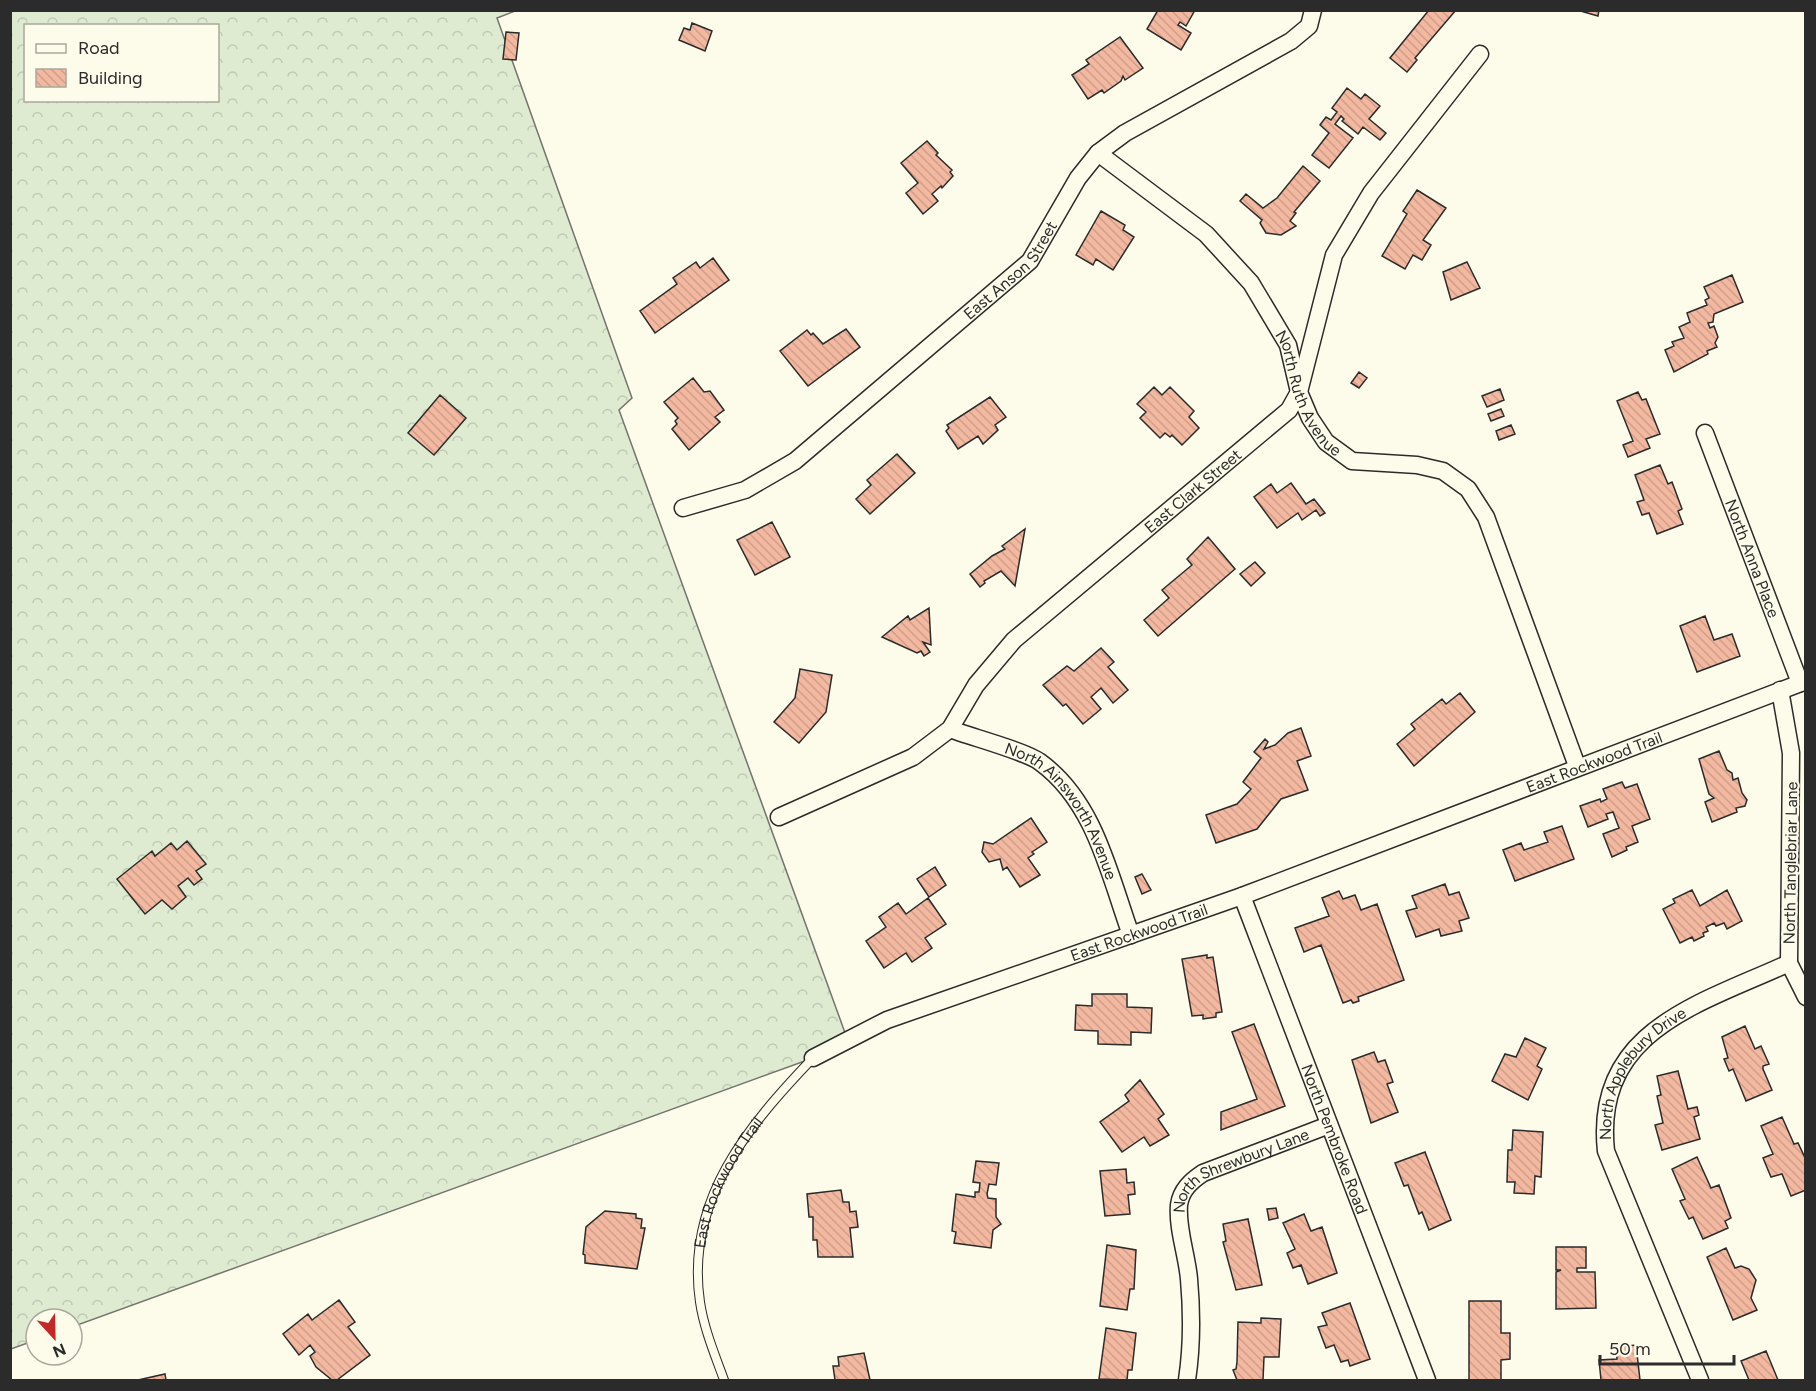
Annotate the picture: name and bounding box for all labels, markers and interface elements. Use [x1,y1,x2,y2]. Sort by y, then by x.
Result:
legend [24,24,219,102]
text: Road [78,37,119,59]
text: Building [78,67,143,89]
street label: East Anson Street [960,218,1061,323]
street label: North Ruth Avenue [1271,327,1345,460]
street label: East Clark Street [1141,445,1245,537]
street label: North Anna Place [1721,497,1783,621]
street label: East Rockwood Trail [1524,728,1665,797]
street label: North Ainsworth Avenue [1002,739,1121,882]
street label: North Tanglebriar Lane [1780,781,1801,945]
street label: East Rockwood Trail [1068,900,1210,965]
street label: North Applebury Drive [1596,1003,1690,1140]
street label: North Pembroke Road [1297,1061,1372,1217]
street label: East Rockwood Trail [690,1113,767,1249]
street label: North Shrewbury Lane [1170,1124,1312,1213]
north arrow [24,1307,84,1367]
scale bar [1600,1328,1734,1366]
text: 50 m [1609,1338,1651,1360]
text: N [50,1339,69,1362]

